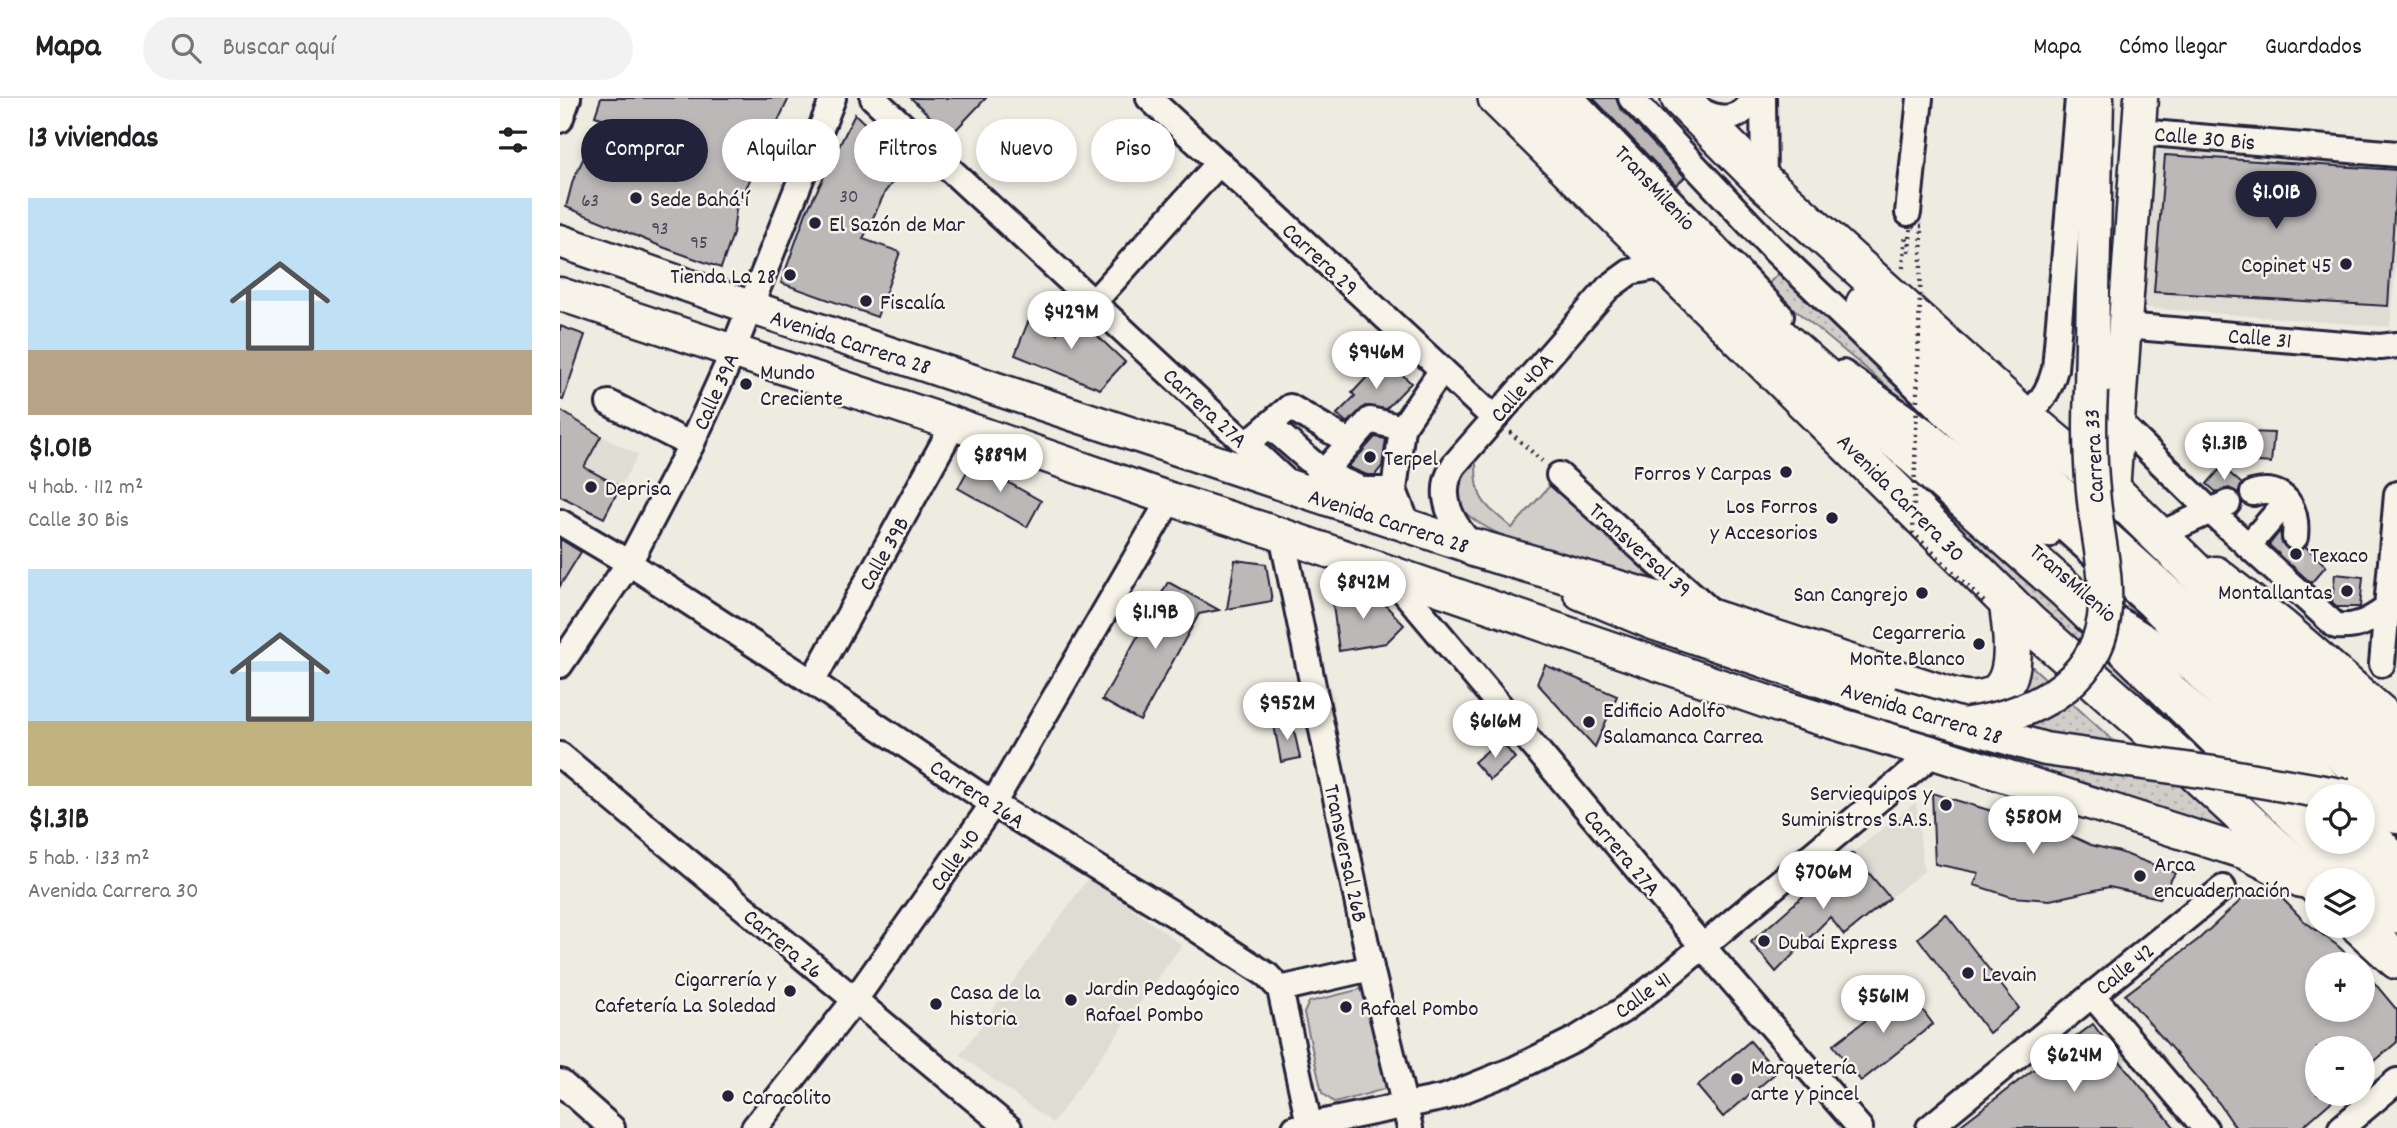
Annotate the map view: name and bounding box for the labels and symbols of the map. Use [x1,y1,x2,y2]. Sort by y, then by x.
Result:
street label: Calle 30 Bis [2153,120,2257,161]
street label: TransMilenio [1605,139,1702,240]
pin: $1.01B [2219,172,2333,231]
place label: Sede Bahá'í [650,185,751,218]
house number: 30 [840,185,858,212]
house number: 63 [581,189,599,216]
marker: Sede Bahá'í [628,190,644,206]
place label: El Sazón de Mar [829,210,965,243]
marker: El Sazón de Mar [807,215,823,231]
street label: Carrera 29 [1273,216,1364,305]
house number: 93 [651,217,669,244]
house number: 95 [690,231,708,258]
place label: Copinet 45 [2241,251,2332,284]
marker: Copinet 45 [2338,256,2354,272]
place label: Tienda La 28 [670,262,776,295]
marker: Tienda La 28 [782,267,798,283]
place label: Fiscalía [880,288,946,321]
pin: $429M [1022,292,1120,351]
marker: Fiscalía [858,293,874,309]
street label: Avenida Carrera 28 [765,303,935,386]
street label: Calle 31 [2227,321,2293,360]
pin: $946M [1327,331,1425,391]
street label: Calle 40A [1484,347,1563,431]
street label: Calle 39A [686,348,750,436]
place label: Mundo Creciente [760,358,843,417]
street label: Carrera 27A [1154,362,1253,458]
marker: Mundo Creciente [738,376,754,392]
street label: Carrera 33 [2078,408,2115,504]
pin: $1.31B [2167,422,2281,482]
street label: Avenida Carrera 30 [1828,427,1972,571]
pin: $889M [951,434,1049,494]
place label: Terpel [1384,444,1439,477]
marker: Terpel [1362,449,1378,465]
place label: Forros Y Carpas [1634,459,1772,492]
marker: Forros Y Carpas [1778,464,1794,480]
place label: Deprisa [605,474,672,507]
marker: Deprisa [583,479,599,495]
street label: Avenida Carrera 28 [1303,482,1473,565]
place label: Los Forros y Accesorios [1710,492,1818,551]
street label: Transversal 39 [1580,496,1698,607]
marker: Los Forros y Accesorios [1824,510,1840,526]
street label: Calle 39B [852,512,920,598]
street label: TransMilenio [2020,537,2123,632]
place label: Texaco [2310,541,2368,574]
marker: Texaco [2288,546,2304,562]
pin: $842M [1314,561,1412,621]
place label: Montallantas [2218,578,2333,611]
place label: San Cangrejo [1793,580,1908,613]
marker: Montallantas [2339,583,2355,599]
marker: San Cangrejo [1914,585,1930,601]
pin: $1.19B [1098,592,1212,651]
place label: Cegarreria Monte Blanco [1850,618,1966,677]
marker: Cegarreria Monte Blanco [1971,636,1987,652]
street label: Avenida Carrera 28 [1836,675,2006,756]
pin: $952M [1238,682,1336,742]
place label: Edificio Adolfo Salamanca Carrea [1603,696,1764,755]
pin: $616M [1446,700,1544,760]
marker: Edificio Adolfo Salamanca Carrea [1581,714,1597,730]
street label: Carrera 26A [922,753,1030,839]
place label: Serviequipos y Suministros S.A.S. [1781,779,1933,838]
street label: Transversal 26B [1313,782,1374,926]
pin: $580M [1984,796,2082,856]
marker: Serviequipos y Suministros S.A.S. [1938,797,1954,813]
street label: Carrera 27A [1574,803,1667,905]
street label: Calle 40 [923,823,991,899]
place label: Arca encuadernación [2154,850,2290,909]
pin: $706M [1774,852,1872,911]
marker: Arca encuadernación [2132,868,2148,884]
street label: Carrera 26 [735,902,829,989]
place label: Dubai Express [1778,928,1898,961]
marker: Dubai Express [1756,933,1772,949]
street label: Calle 42 [2089,936,2163,1005]
place label: Levain [1982,960,2037,993]
place label: Cigarrería y Cafetería La Soledad [594,965,777,1024]
street label: Calle 41 [1609,965,1679,1029]
marker: Levain [1960,965,1976,981]
place label: Jardin Pedagógico Rafael Pombo [1085,974,1240,1033]
pin: $561M [1834,976,1932,1035]
place label: Casa de la historia [950,978,1042,1037]
marker: Cigarrería y Cafetería La Soledad [782,983,798,999]
marker: Jardin Pedagógico Rafael Pombo [1063,992,1079,1008]
place label: Rafael Pombo [1360,994,1478,1027]
marker: Casa de la historia [928,996,944,1012]
marker: Rafael Pombo [1338,999,1354,1015]
pin: $624M [2025,1034,2123,1094]
place label: Marquetería arte y pincel [1751,1053,1860,1112]
marker: Marquetería arte y pincel [1729,1071,1745,1087]
place label: Caracolito [742,1083,831,1116]
marker: Caracolito [720,1088,736,1104]

